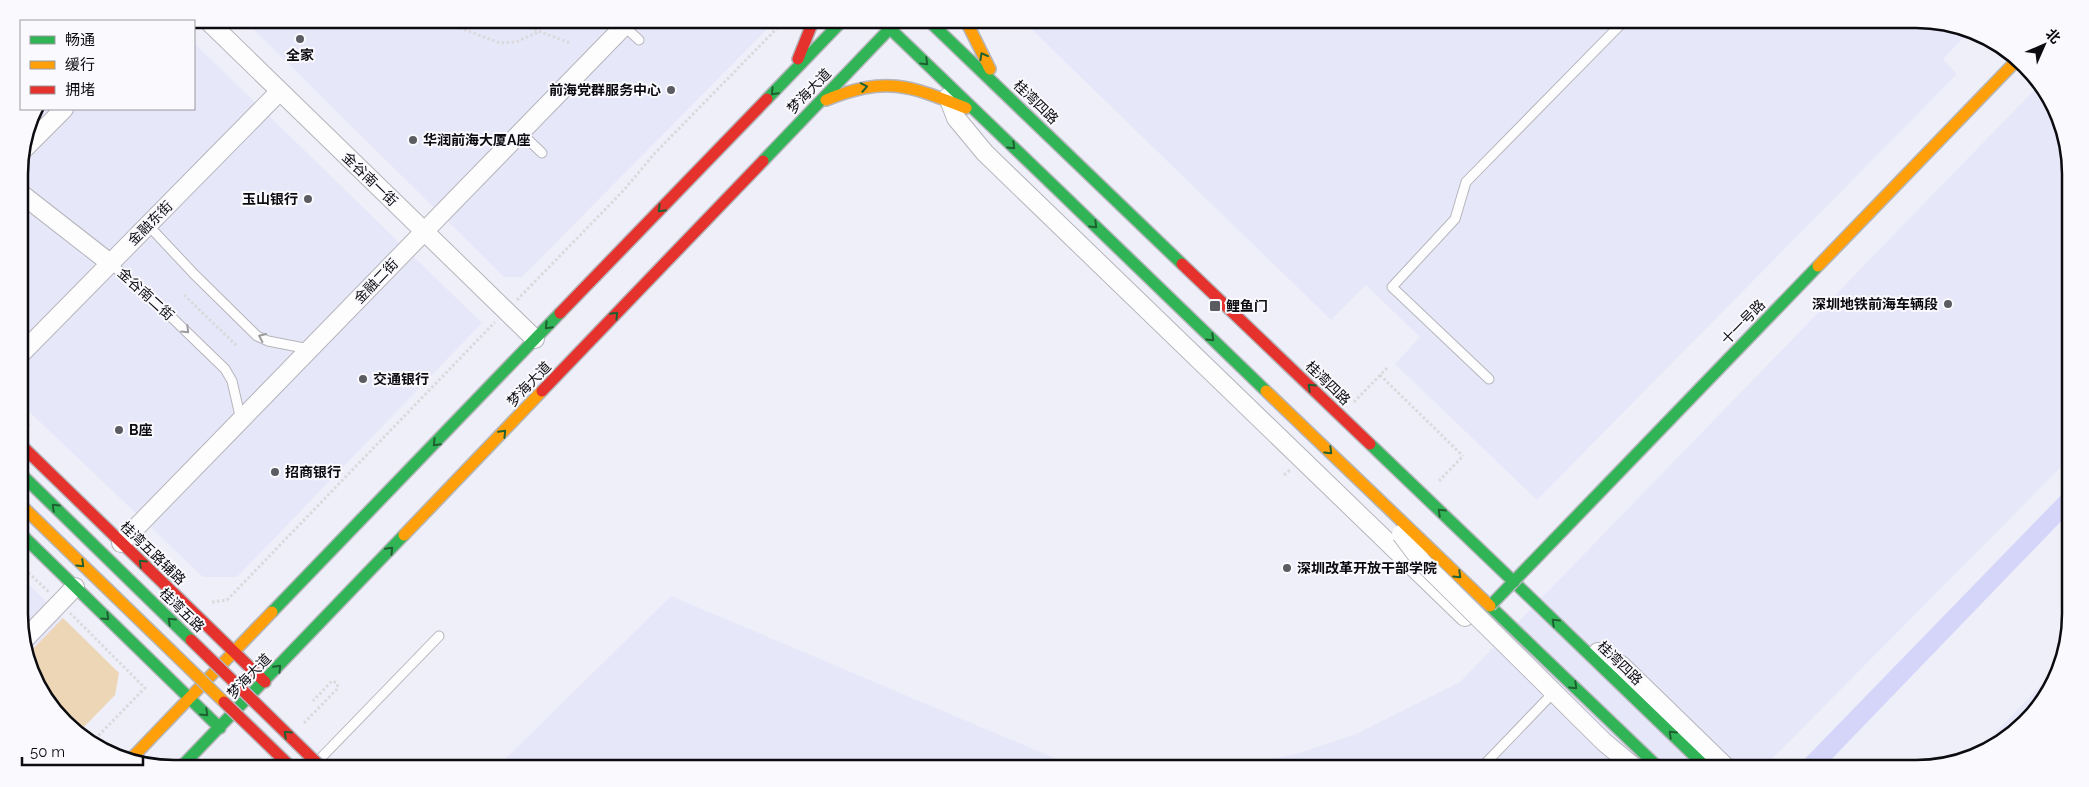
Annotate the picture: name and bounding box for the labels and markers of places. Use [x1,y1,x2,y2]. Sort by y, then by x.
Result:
marker: 全家 [294,33,306,45]
place label: 全家 [286,47,314,63]
place label: 前海党群服务中心 [549,82,661,98]
marker: 前海党群服务中心 [665,84,677,96]
place label: 华润前海大厦A座 [423,132,530,148]
marker: 华润前海大厦A座 [407,134,419,146]
place label: 玉山银行 [242,191,298,207]
marker: 玉山银行 [302,193,314,205]
place label: 深圳地铁前海车辆段 [1812,296,1938,312]
place label: 鲤鱼门 [1226,298,1268,314]
marker: 深圳地铁前海车辆段 [1942,298,1954,310]
marker: 鲤鱼门 [1208,299,1222,313]
place label: 交通银行 [373,371,429,387]
marker: 交通银行 [357,373,369,385]
place label: B座 [129,422,153,438]
marker: B座 [113,424,125,436]
place label: 招商银行 [285,464,341,480]
marker: 招商银行 [269,466,281,478]
place label: 深圳改革开放干部学院 [1297,560,1437,576]
marker: 深圳改革开放干部学院 [1281,562,1293,574]

